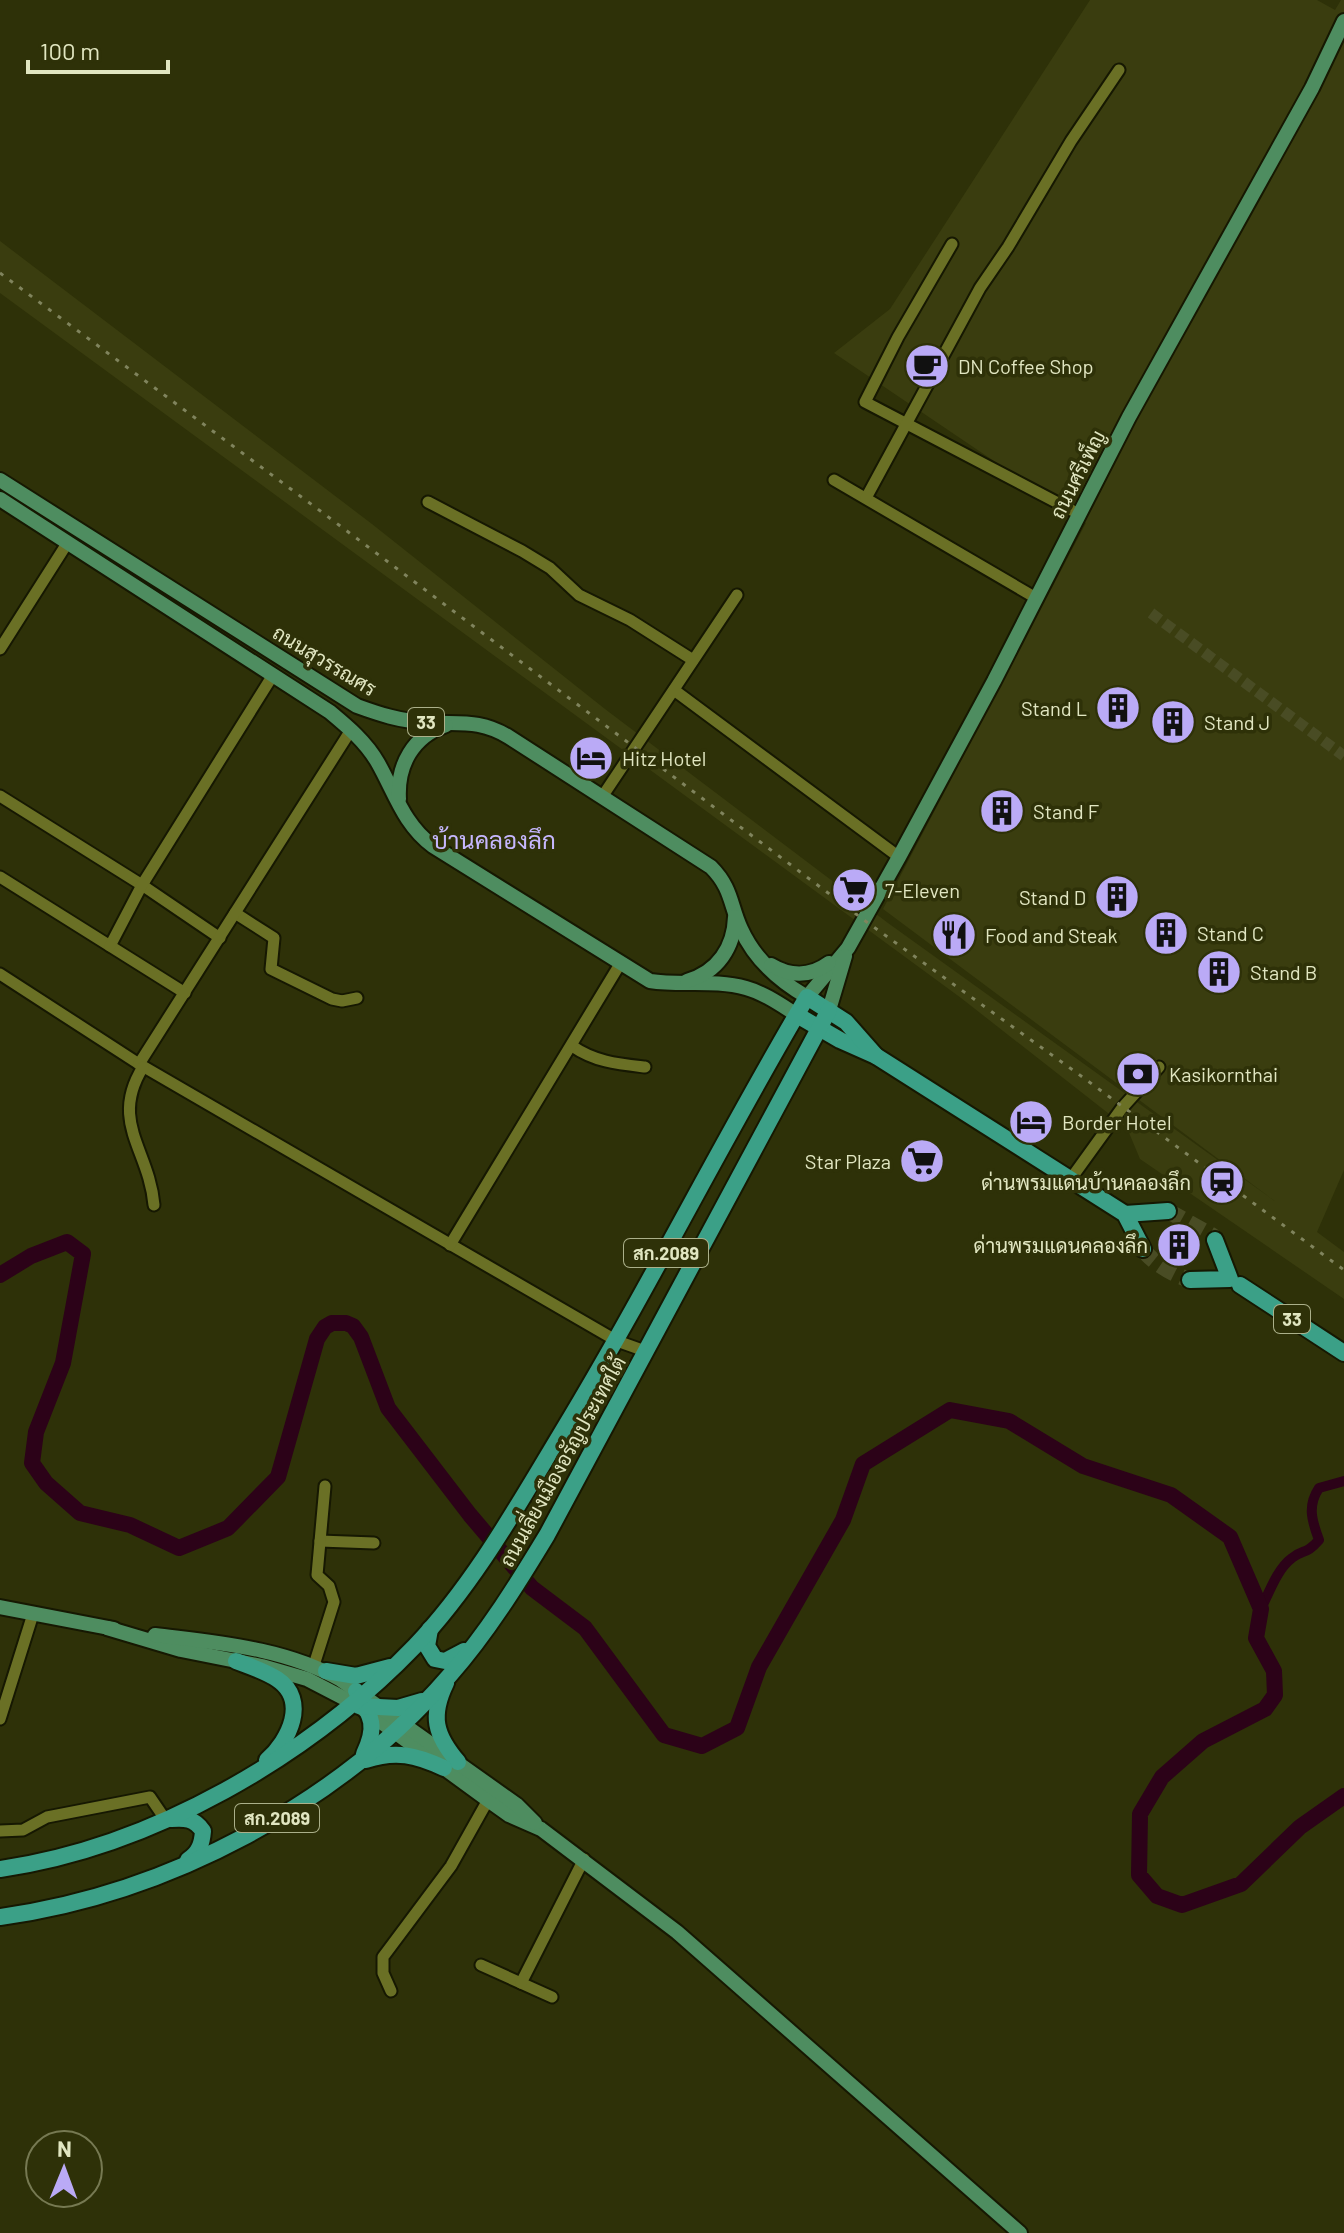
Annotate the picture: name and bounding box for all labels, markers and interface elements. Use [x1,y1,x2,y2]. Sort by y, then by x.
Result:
scale bar [28,24,168,74]
text: 100 m [40,36,100,65]
cafe icon: DN Coffee Shop [903,342,951,390]
place label: DN Coffee Shop [958,354,1094,378]
street label: ถนนศรีเพ็ญ [1043,425,1110,523]
street label: ถนนสุวรรณศร [267,620,381,703]
building icon: Stand L [1094,684,1142,732]
place label: Stand L [1021,696,1087,720]
building icon: Stand J [1149,698,1197,746]
road number: 33 [408,708,444,736]
place label: Stand J [1204,710,1270,734]
hotel icon: Hitz Hotel [567,734,615,782]
place label: Hitz Hotel [622,746,706,770]
building icon: Stand F [978,787,1026,835]
place label: Stand F [1033,799,1099,823]
district label: บ้านคลองลึก [432,825,556,854]
supermarket icon: 7-Eleven [830,866,878,914]
building icon: Stand D [1093,873,1141,921]
place label: 7-Eleven [885,878,960,902]
place label: Stand D [1019,885,1086,909]
building icon: Stand C [1142,909,1190,957]
restaurant icon: Food and Steak [930,911,978,959]
place label: Stand C [1197,921,1264,945]
place label: Food and Steak [985,923,1118,947]
building icon: Stand B [1195,948,1243,996]
place label: Stand B [1250,960,1317,984]
bank icon: Kasikornthai [1114,1050,1162,1098]
place label: Kasikornthai [1169,1062,1278,1086]
hotel icon: Border Hotel [1007,1098,1055,1146]
place label: Border Hotel [1062,1110,1172,1134]
supermarket icon: Star Plaza [898,1137,946,1185]
place label: Star Plaza [805,1149,891,1173]
station icon: ด่านพรมแดนบ้านคลองลึก [1198,1158,1246,1206]
place label: ด่านพรมแดนบ้านคลองลึก [981,1170,1191,1194]
building icon: ด่านพรมแดนคลองลึก [1155,1221,1203,1269]
place label: ด่านพรมแดนคลองลึก [974,1233,1148,1257]
road number: สก.2089 [624,1239,708,1267]
road number: 33 [1274,1305,1310,1333]
street label: ถนนเลี่ยงเมืองอรัญประเทศใต้ [490,1349,631,1571]
road number: สก.2089 [235,1804,319,1832]
north arrow [24,2129,104,2209]
text: N [57,2135,72,2161]

